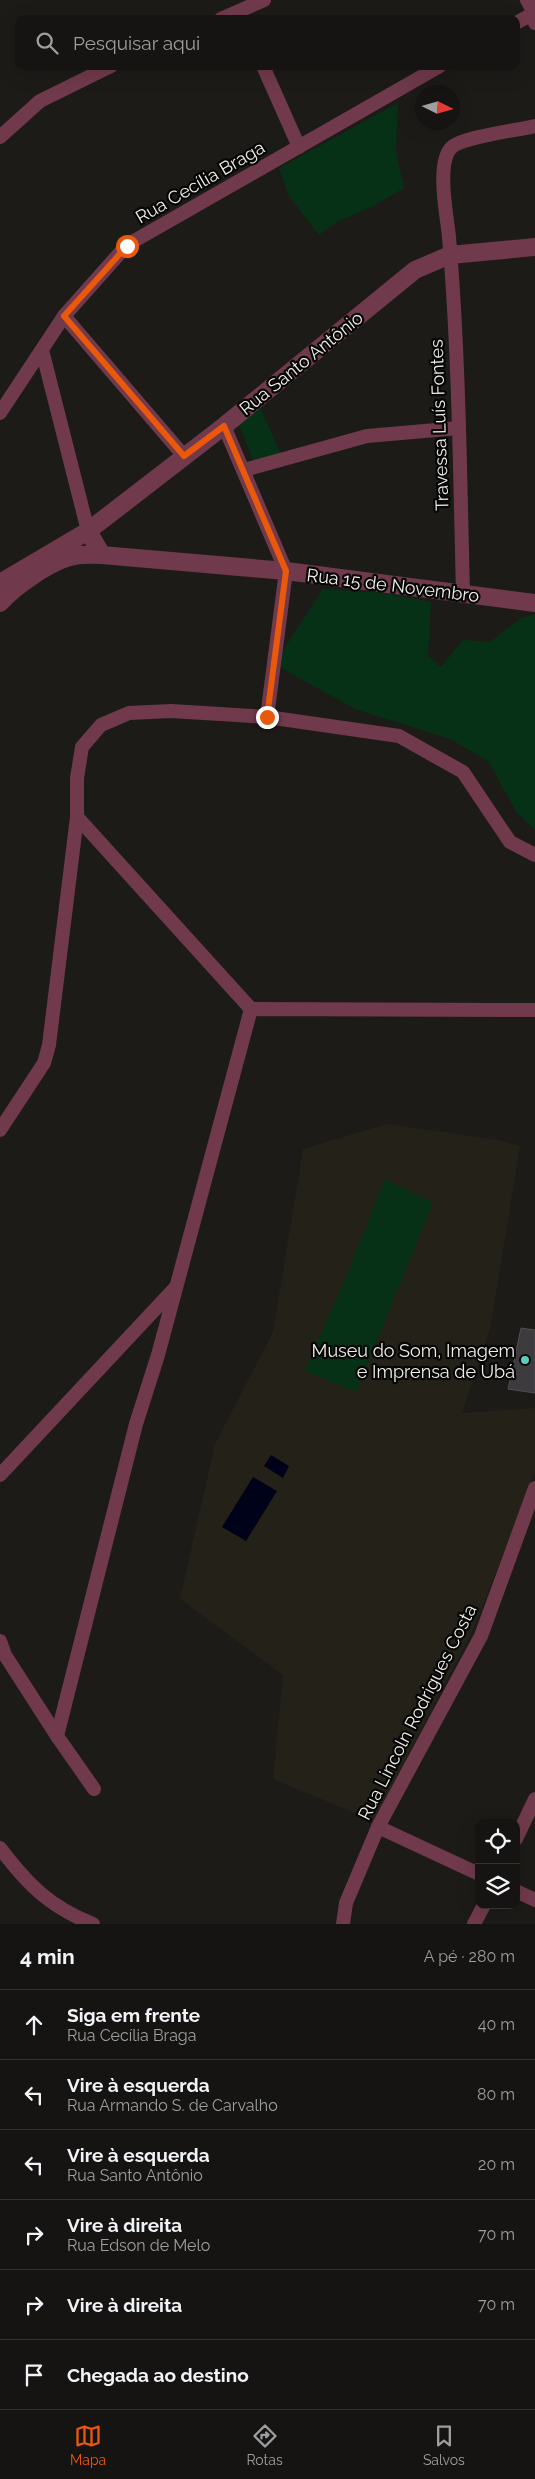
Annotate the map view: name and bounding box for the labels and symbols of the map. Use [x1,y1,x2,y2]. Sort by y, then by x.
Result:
north arrow [415,85,460,130]
street label: Rua Cecília Braga [132,136,268,228]
route start [116,235,139,258]
street label: Rua Santo Antônio [235,307,367,419]
street label: Travessa Luís Fontes [426,339,452,511]
street label: Rua 15 de Novembro [306,564,481,606]
route end [256,706,279,729]
place label: Museu do Som, Imagem e Imprensa de Ubá [312,1340,515,1382]
marker: Museu do Som, Imagem e Imprensa de Ubá [519,1354,531,1366]
street label: Rua Lincoln Rodrigues Costa [353,1601,481,1823]

